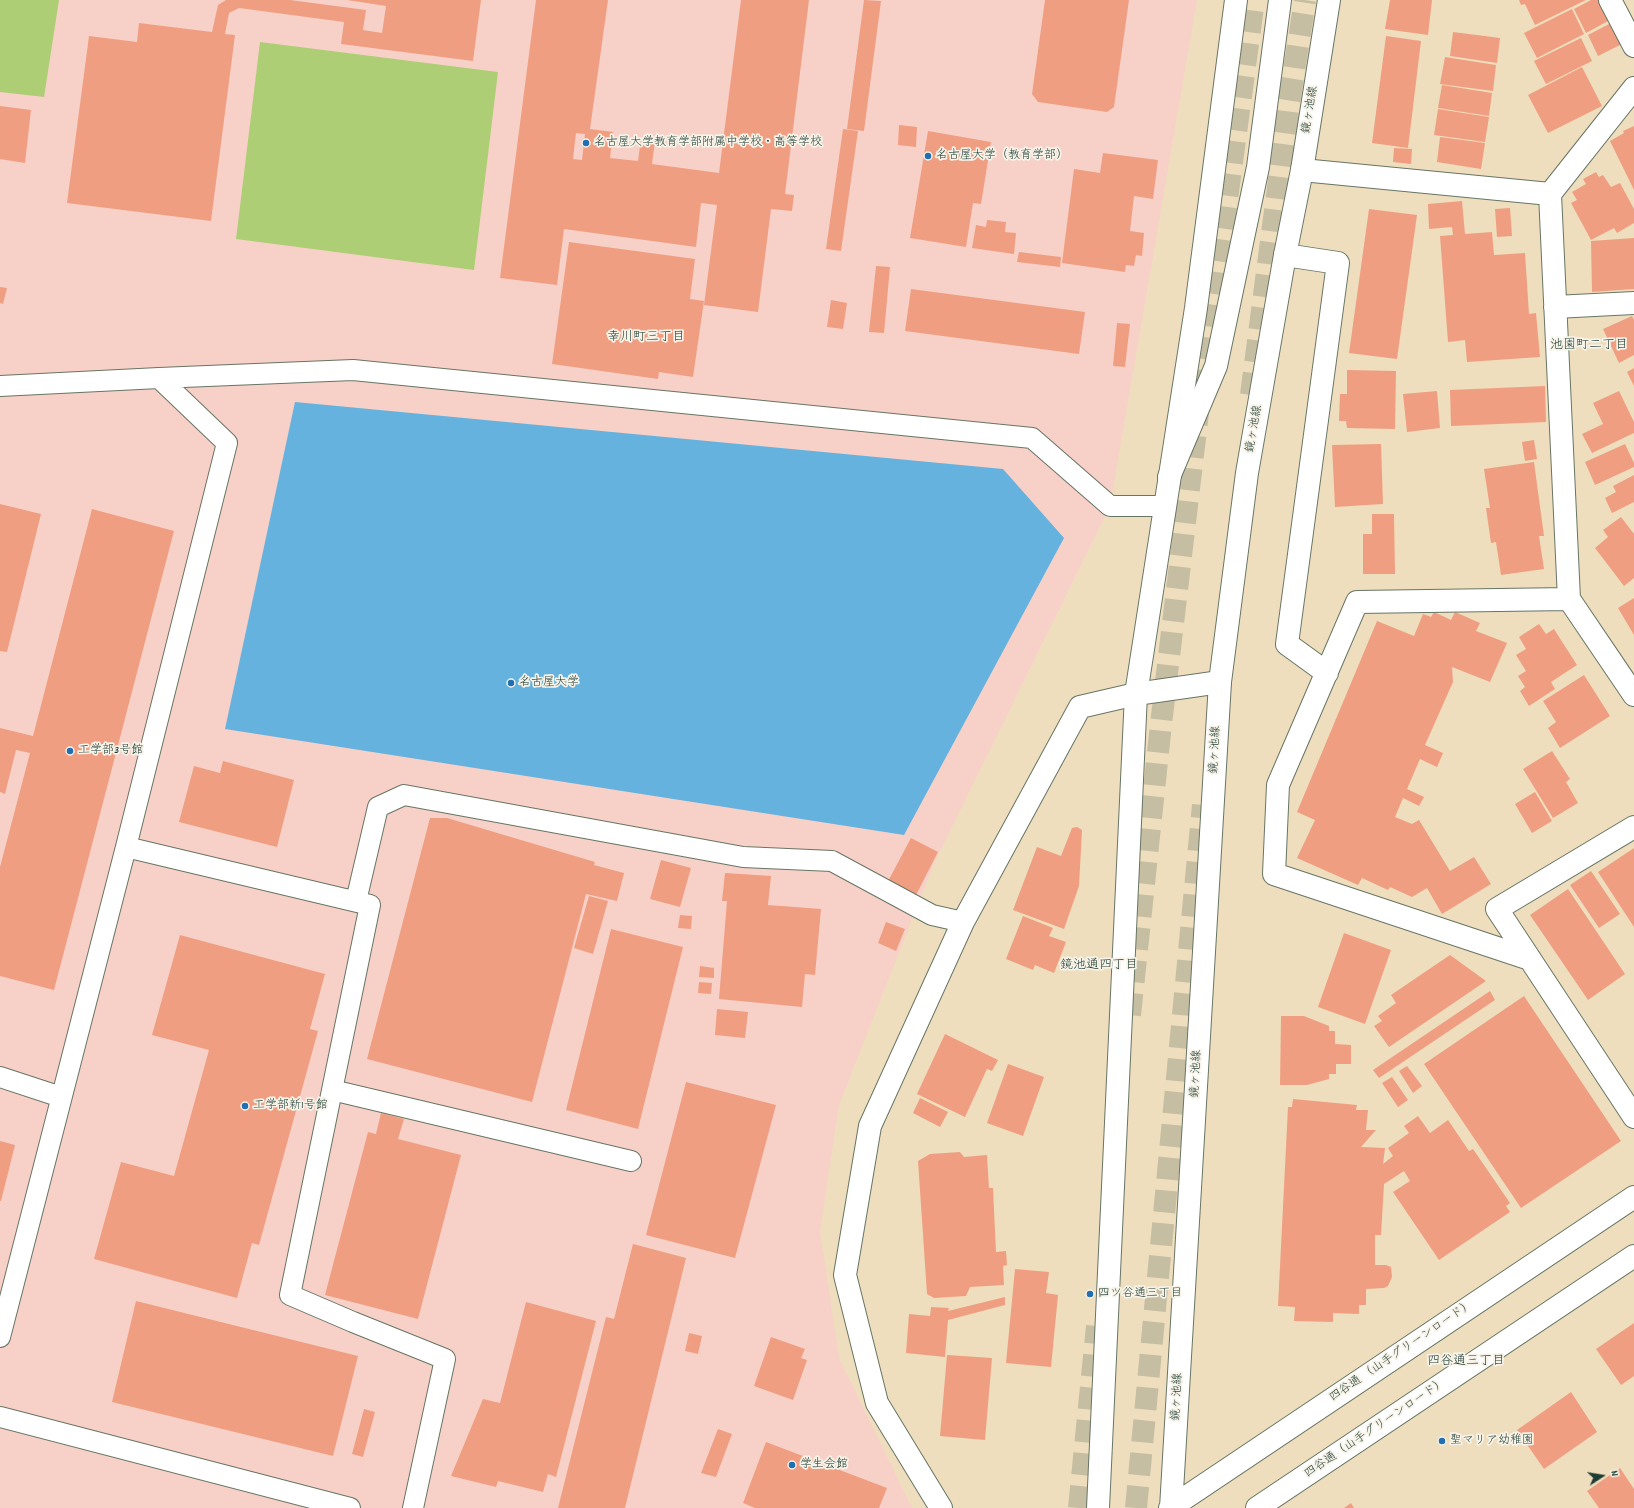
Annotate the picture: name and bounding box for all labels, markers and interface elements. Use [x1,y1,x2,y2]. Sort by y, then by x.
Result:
street label: 鏡ヶ池線 [1300,85,1322,135]
place label: 名古屋大学教育学部附属中学校・高等学校 [594,136,822,150]
marker: 名古屋大学教育学部附属中学校・高等学校 [581,138,591,148]
place label: 名古屋大学（教育学部） [936,149,1068,163]
marker: 名古屋大学（教育学部） [923,151,933,161]
district label: 幸川町三丁目 [607,330,685,346]
district label: 池園町二丁目 [1550,338,1628,354]
street label: 鏡ヶ池線 [1244,404,1266,454]
place label: 名古屋大学 [519,676,579,690]
marker: 名古屋大学 [506,678,516,688]
street label: 鏡ヶ池線 [1208,726,1224,774]
place label: 工学部3号館 [78,744,143,758]
marker: 工学部3号館 [65,746,75,756]
district label: 鏡池通四丁目 [1060,958,1138,974]
street label: 鏡ヶ池線 [1189,1050,1205,1098]
place label: 工学部新1号館 [253,1099,328,1113]
marker: 工学部新1号館 [240,1101,250,1111]
place label: 四ツ谷通三丁目 [1098,1287,1182,1301]
marker: 四ツ谷通三丁目 [1085,1289,1095,1299]
street label: 四谷通 （山手グリーンロード） [1327,1298,1477,1406]
district label: 四谷通三丁目 [1427,1354,1505,1370]
street label: 鏡ヶ池線 [1170,1373,1186,1421]
street label: 四谷通（山手グリーンロード） [1302,1376,1450,1482]
place label: 聖マリア幼稚園 [1450,1434,1534,1448]
marker: 聖マリア幼稚園 [1437,1436,1447,1446]
north arrow [1582,1456,1622,1496]
place label: 学生会館 [800,1458,848,1472]
marker: 学生会館 [787,1460,797,1470]
text: N [1605,1469,1622,1478]

